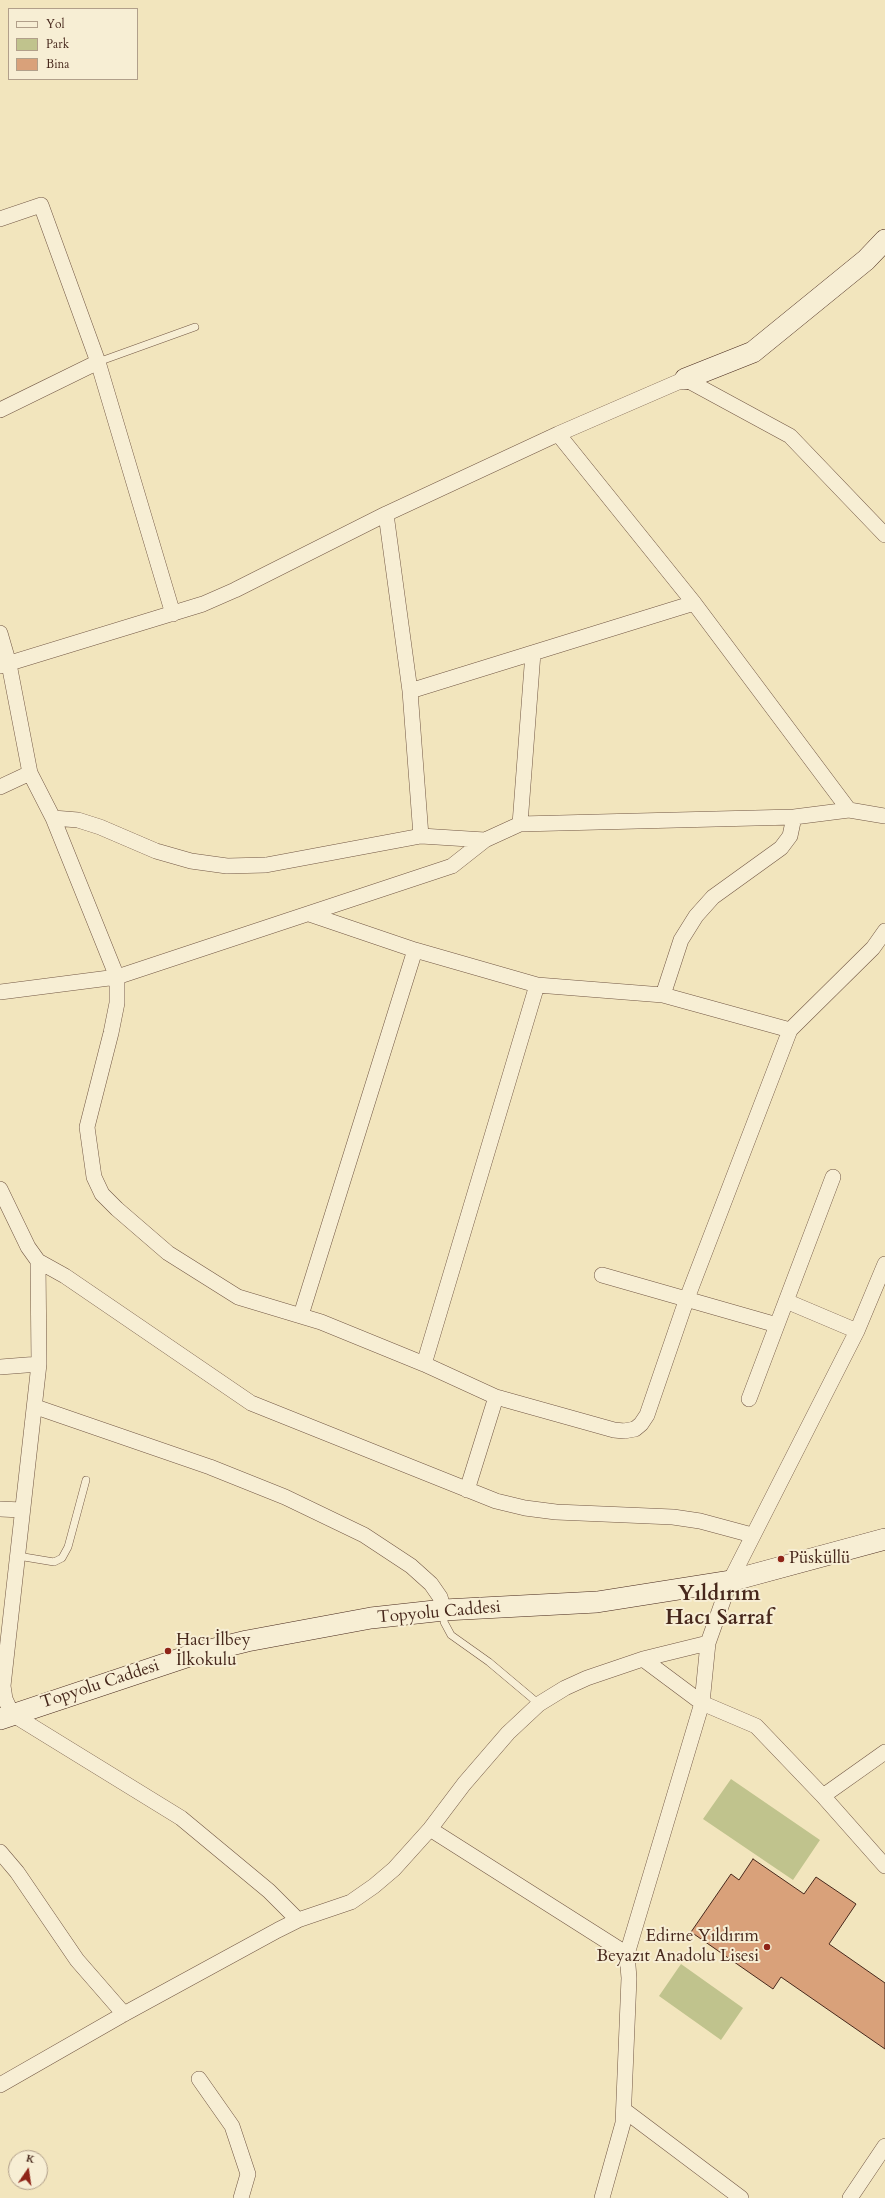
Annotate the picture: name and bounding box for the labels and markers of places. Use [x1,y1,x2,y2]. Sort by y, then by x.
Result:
place label: Püsküllü [789,1549,850,1569]
marker: Püsküllü [776,1554,786,1564]
place label: Hacı İlbey İlkokulu [176,1631,251,1671]
marker: Hacı İlbey İlkokulu [163,1646,173,1656]
place label: Edirne Yıldırım Beyazıt Anadolu Lisesi [597,1927,759,1967]
marker: Edirne Yıldırım Beyazıt Anadolu Lisesi [762,1942,772,1952]

